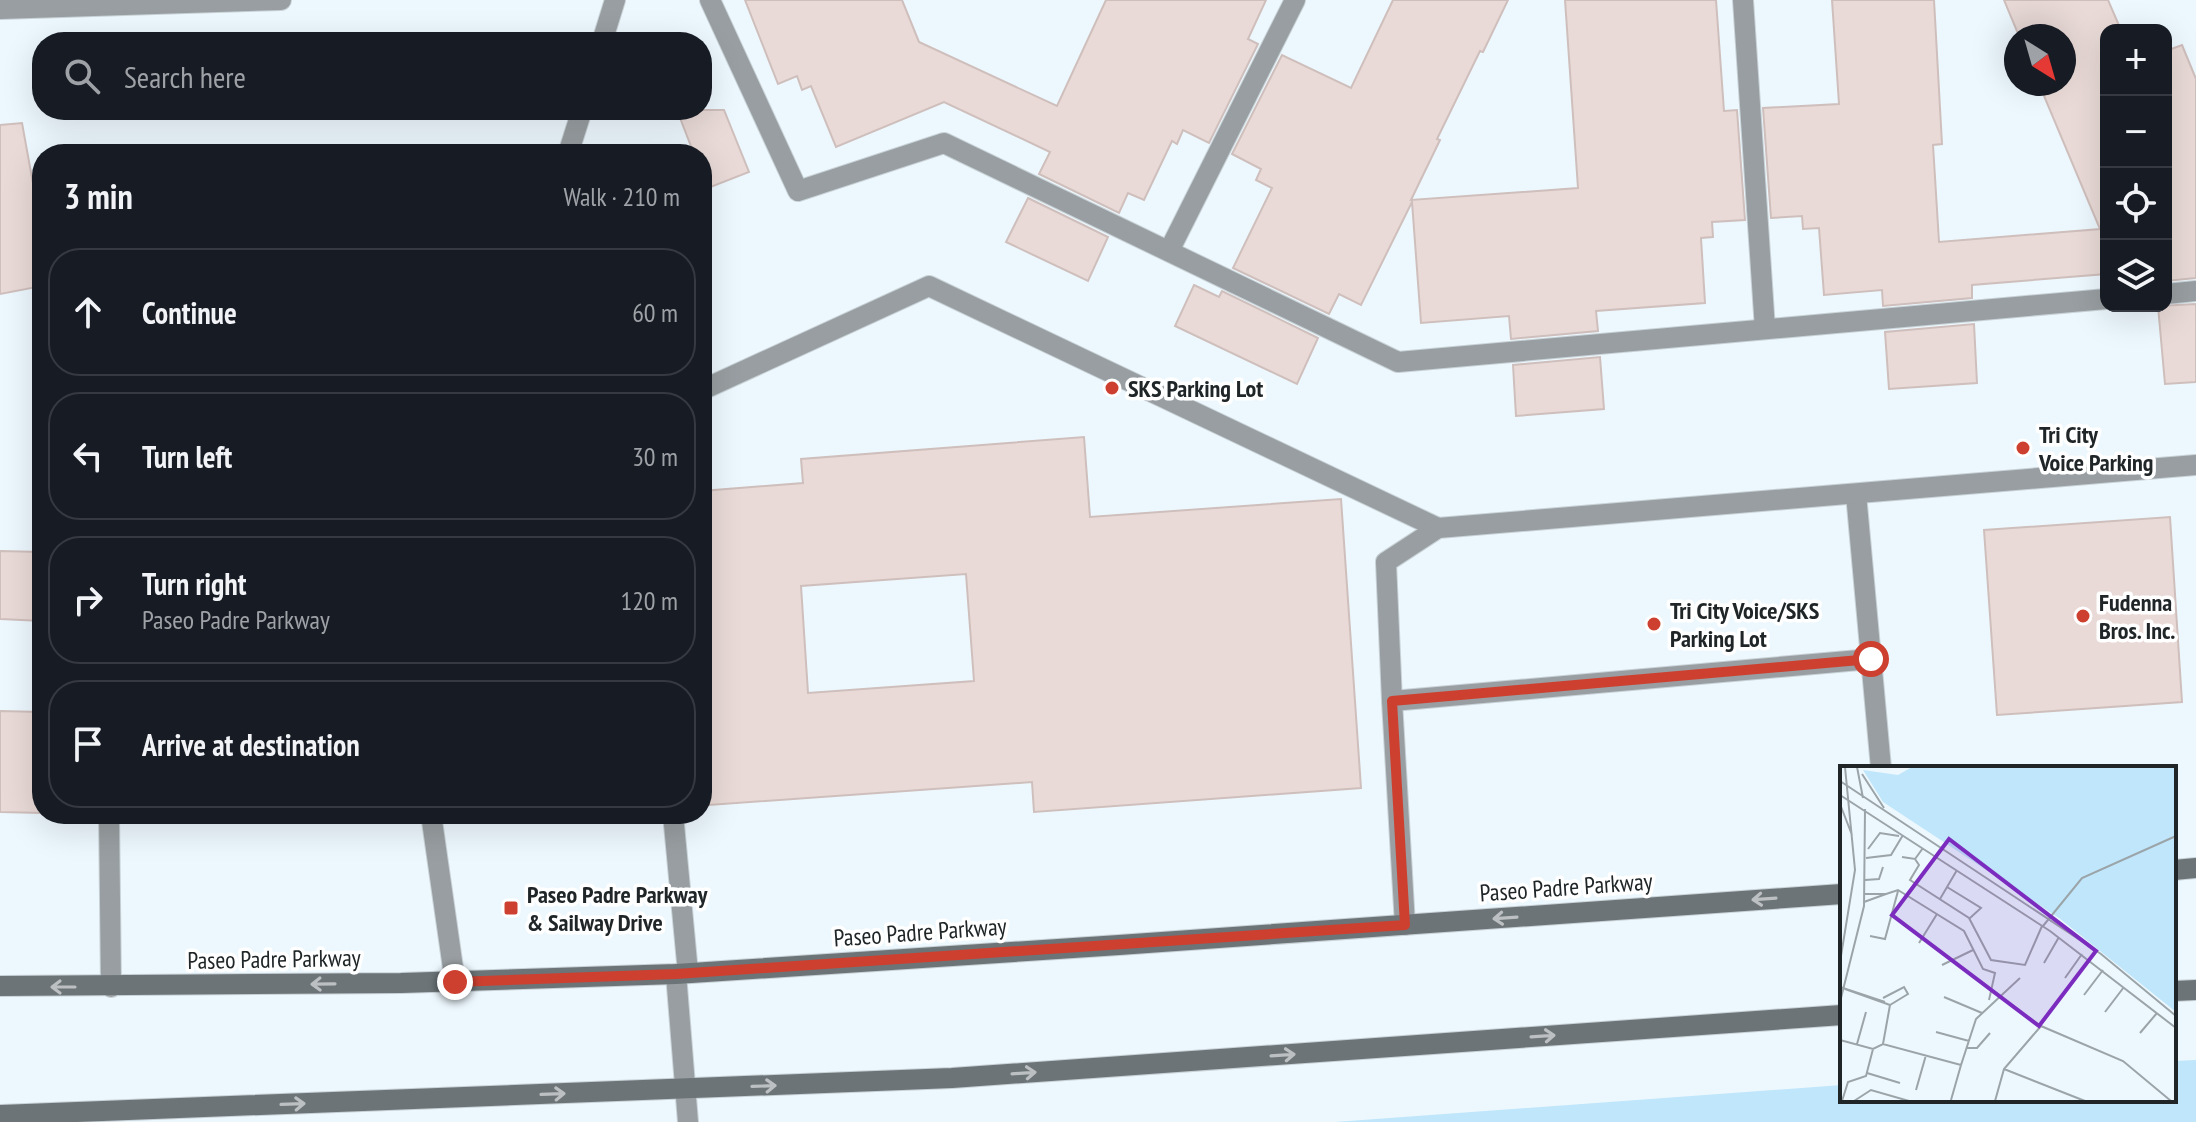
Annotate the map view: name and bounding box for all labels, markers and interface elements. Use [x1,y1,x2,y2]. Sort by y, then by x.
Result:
north arrow [2004,24,2076,96]
map controls [2100,24,2172,312]
button: + [2100,24,2172,96]
search box [32,32,712,120]
icon: search [60,54,104,98]
text: Search here [124,57,246,96]
button: − [2100,96,2172,168]
button: locate [2100,168,2172,240]
text: 3 min [64,174,133,218]
text: Walk · 210 m [563,180,680,213]
button: layers [2100,240,2172,312]
icon: ahead [66,290,110,334]
text: Continue [142,293,237,332]
text: 60 m [632,296,678,329]
place label: SKS Parking Lot [1128,373,1263,404]
marker: SKS Parking Lot [1103,379,1121,397]
place label: Tri City Voice Parking [2038,419,2153,478]
icon: left [66,434,110,478]
text: Turn left [142,437,232,476]
marker: Tri City Voice Parking [2014,439,2032,457]
text: 30 m [632,440,678,473]
text: Turn right [142,564,246,603]
icon: right [66,578,110,622]
text: 120 m [620,584,678,617]
place label: Fudenna Bros. Inc. [2099,587,2175,646]
place label: Tri City Voice/SKS Parking Lot [1670,595,1819,654]
text: Paseo Padre Parkway [142,603,330,636]
marker: Fudenna Bros. Inc. [2074,607,2092,625]
marker: Tri City Voice/SKS Parking Lot [1645,615,1663,633]
route start [1853,641,1889,677]
icon: arrive [66,722,110,766]
text: Arrive at destination [142,725,360,764]
inset map [1840,766,2176,1102]
street label: Paseo Padre Parkway [1478,865,1654,909]
place label: Paseo Padre Parkway & Sailway Drive [527,879,708,938]
one-way arrow [1751,892,1778,907]
marker: Paseo Padre Parkway & Sailway Drive [502,899,520,917]
street label: Paseo Padre Parkway [832,910,1008,954]
one-way arrow [1492,911,1519,926]
street label: Paseo Padre Parkway [187,942,361,976]
route end [437,964,473,1000]
one-way arrow [310,977,337,992]
one-way arrow [50,979,77,995]
one-way arrow [1529,1028,1556,1043]
one-way arrow [1269,1047,1296,1062]
one-way arrow [1010,1065,1037,1080]
one-way arrow [750,1078,777,1093]
one-way arrow [539,1086,566,1101]
one-way arrow [279,1096,306,1111]

